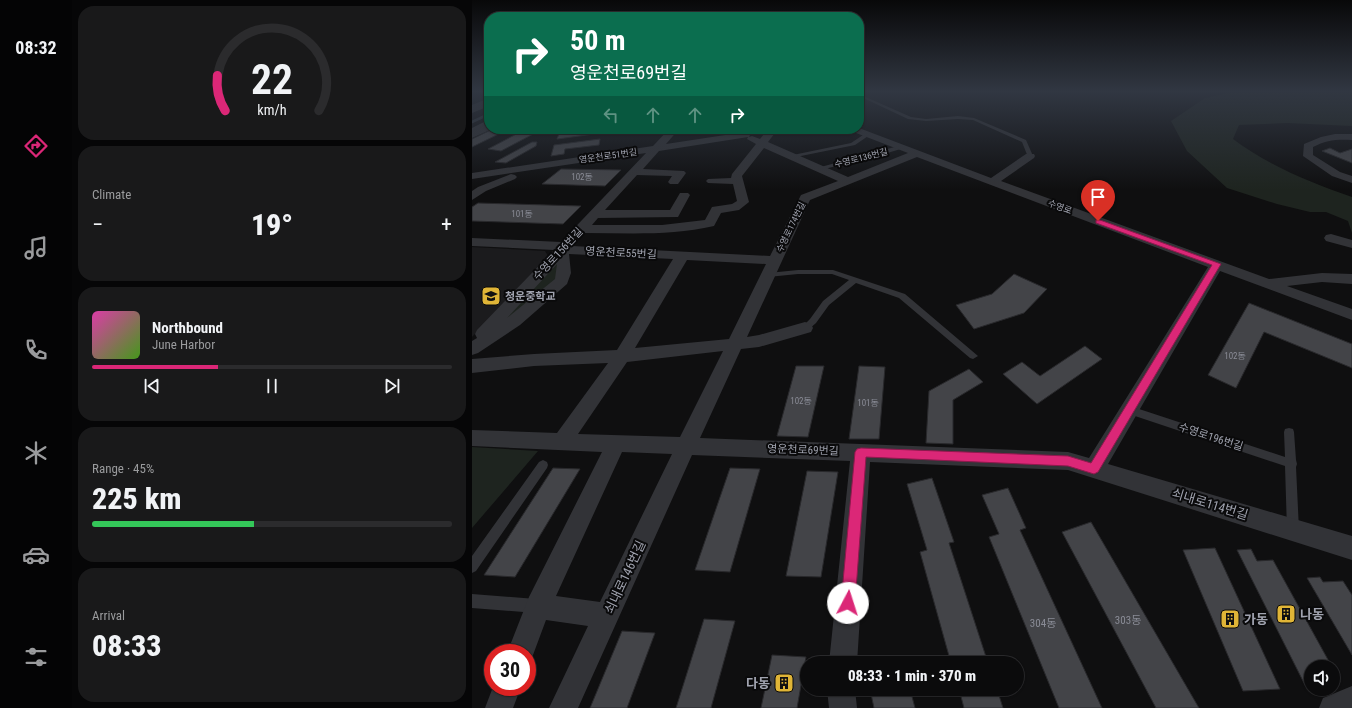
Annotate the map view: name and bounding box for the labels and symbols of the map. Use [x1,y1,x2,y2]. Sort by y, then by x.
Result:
street label: 영운천로51번길 [578,146,638,165]
street label: 수영로136번길 [833,147,889,169]
house number: 102동 [571,172,593,182]
pin [1081,180,1115,221]
street label: 수영로 [1047,198,1073,216]
street label: 수영로174번길 [775,200,807,254]
house number: 101동 [511,209,533,219]
street label: 수영로156번길 [530,225,586,283]
street label: 영운천로55번길 [585,245,657,261]
school or university icon: 청운중학교 [480,285,502,307]
place label: 청운중학교 [505,290,556,303]
house number: 102동 [1224,351,1246,361]
house number: 102동 [790,396,812,406]
house number: 101동 [857,398,879,408]
street label: 수영로196번길 [1177,420,1245,454]
street label: 영운천로69번길 [767,442,839,458]
street label: 쇠내로114번길 [1170,485,1250,523]
street label: 쇠내로146번길 [601,538,649,616]
position arrow [827,582,869,624]
building icon: 나동 [1275,603,1297,625]
place label: 나동 [1300,607,1324,622]
building icon: 가동 [1219,608,1241,630]
place label: 가동 [1244,612,1268,627]
house number: 303동 [1115,614,1141,627]
house number: 304동 [1030,617,1056,630]
speed limit sign: 30 [484,644,536,696]
building icon: 다동 [773,672,795,694]
place label: 다동 [746,676,770,691]

